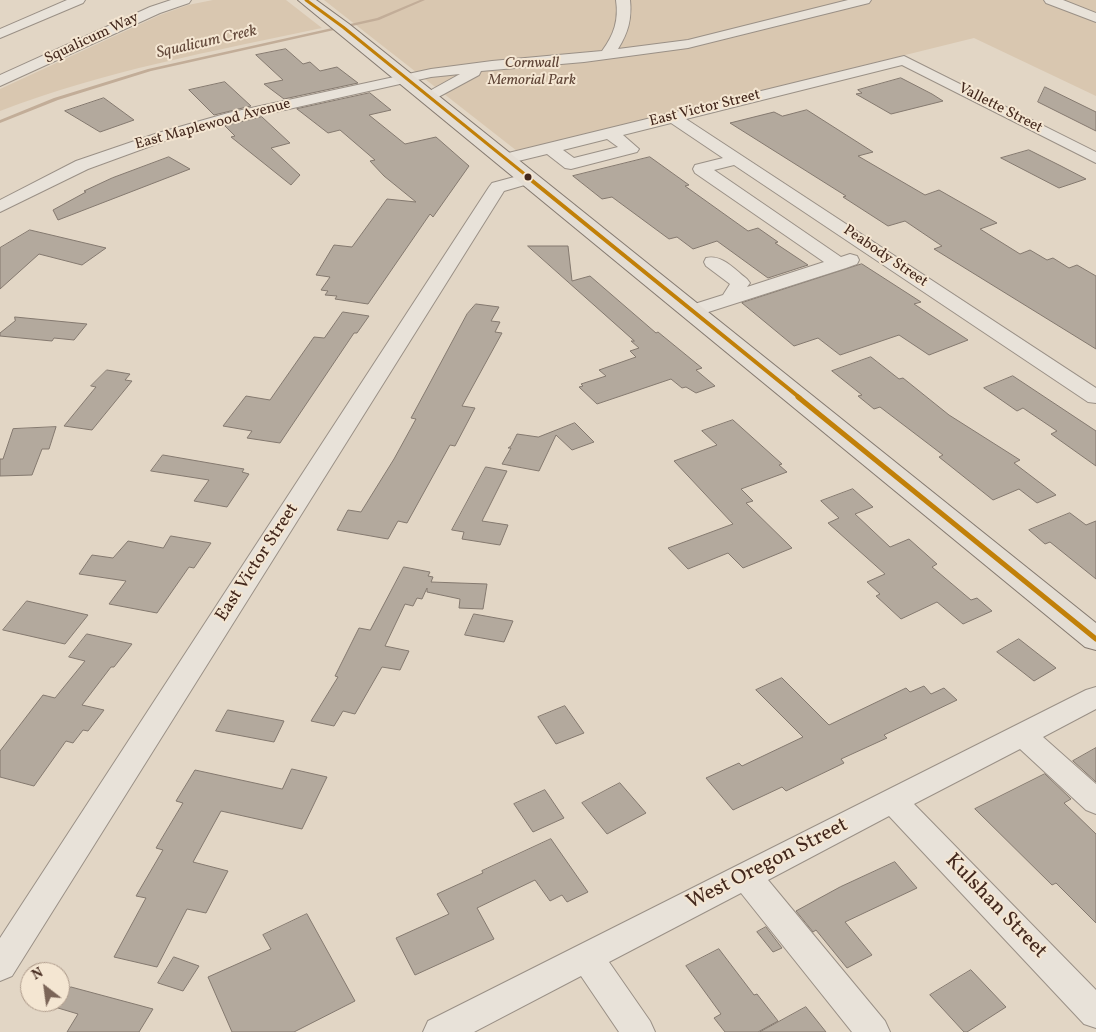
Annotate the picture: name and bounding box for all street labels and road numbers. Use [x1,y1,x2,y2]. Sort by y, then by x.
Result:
street label: Squalicum Way [42,9,142,69]
street label: Vallette Street [955,80,1045,138]
street label: East Victor Street [648,87,762,131]
street label: East Maplewood Avenue [133,96,293,154]
street label: Peabody Street [839,222,931,292]
street label: East Victor Street [212,500,304,626]
street label: West Oregon Street [683,813,853,917]
street label: Kulshan Street [939,849,1051,965]

